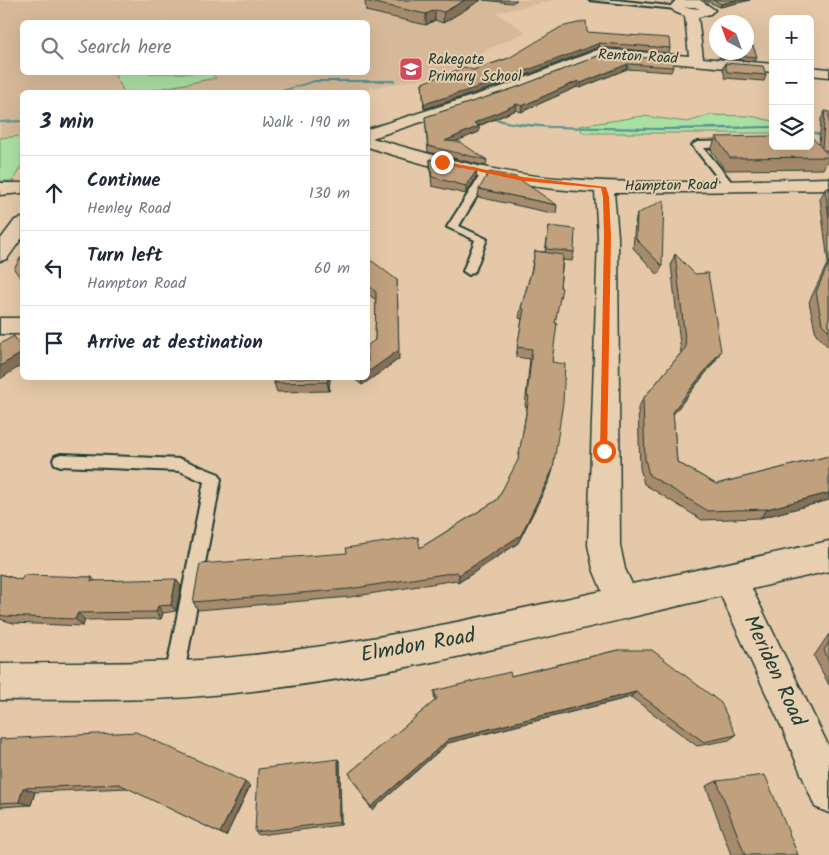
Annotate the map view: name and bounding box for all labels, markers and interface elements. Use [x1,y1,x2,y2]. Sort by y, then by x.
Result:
north arrow [709,15,754,60]
map controls [769,15,814,150]
button: + [769,15,814,60]
search box [20,20,370,75]
text: Search here [78,33,172,63]
icon: search [38,34,66,62]
street label: Renton Road [597,43,679,71]
place label: Rakegate Primary School [428,48,522,89]
school or university icon: Rakegate Primary School [398,56,424,82]
button: − [769,60,814,105]
button: layers [769,105,814,150]
text: 3 min [40,106,94,139]
text: Walk · 190 m [262,110,350,135]
route end [431,151,454,174]
text: Continue [87,166,160,196]
street label: Hampton Road [624,173,718,199]
icon: ahead [40,179,68,207]
text: 130 m [309,181,350,206]
text: Henley Road [87,196,171,221]
text: Turn left [87,241,162,271]
icon: left [40,254,68,282]
text: 60 m [314,256,350,281]
text: Hampton Road [87,271,186,296]
text: Arrive at destination [87,328,263,358]
icon: arrive [40,329,68,357]
route start [593,440,616,463]
street label: Meriden Road [734,610,814,733]
street label: Elmdon Road [358,620,478,672]

